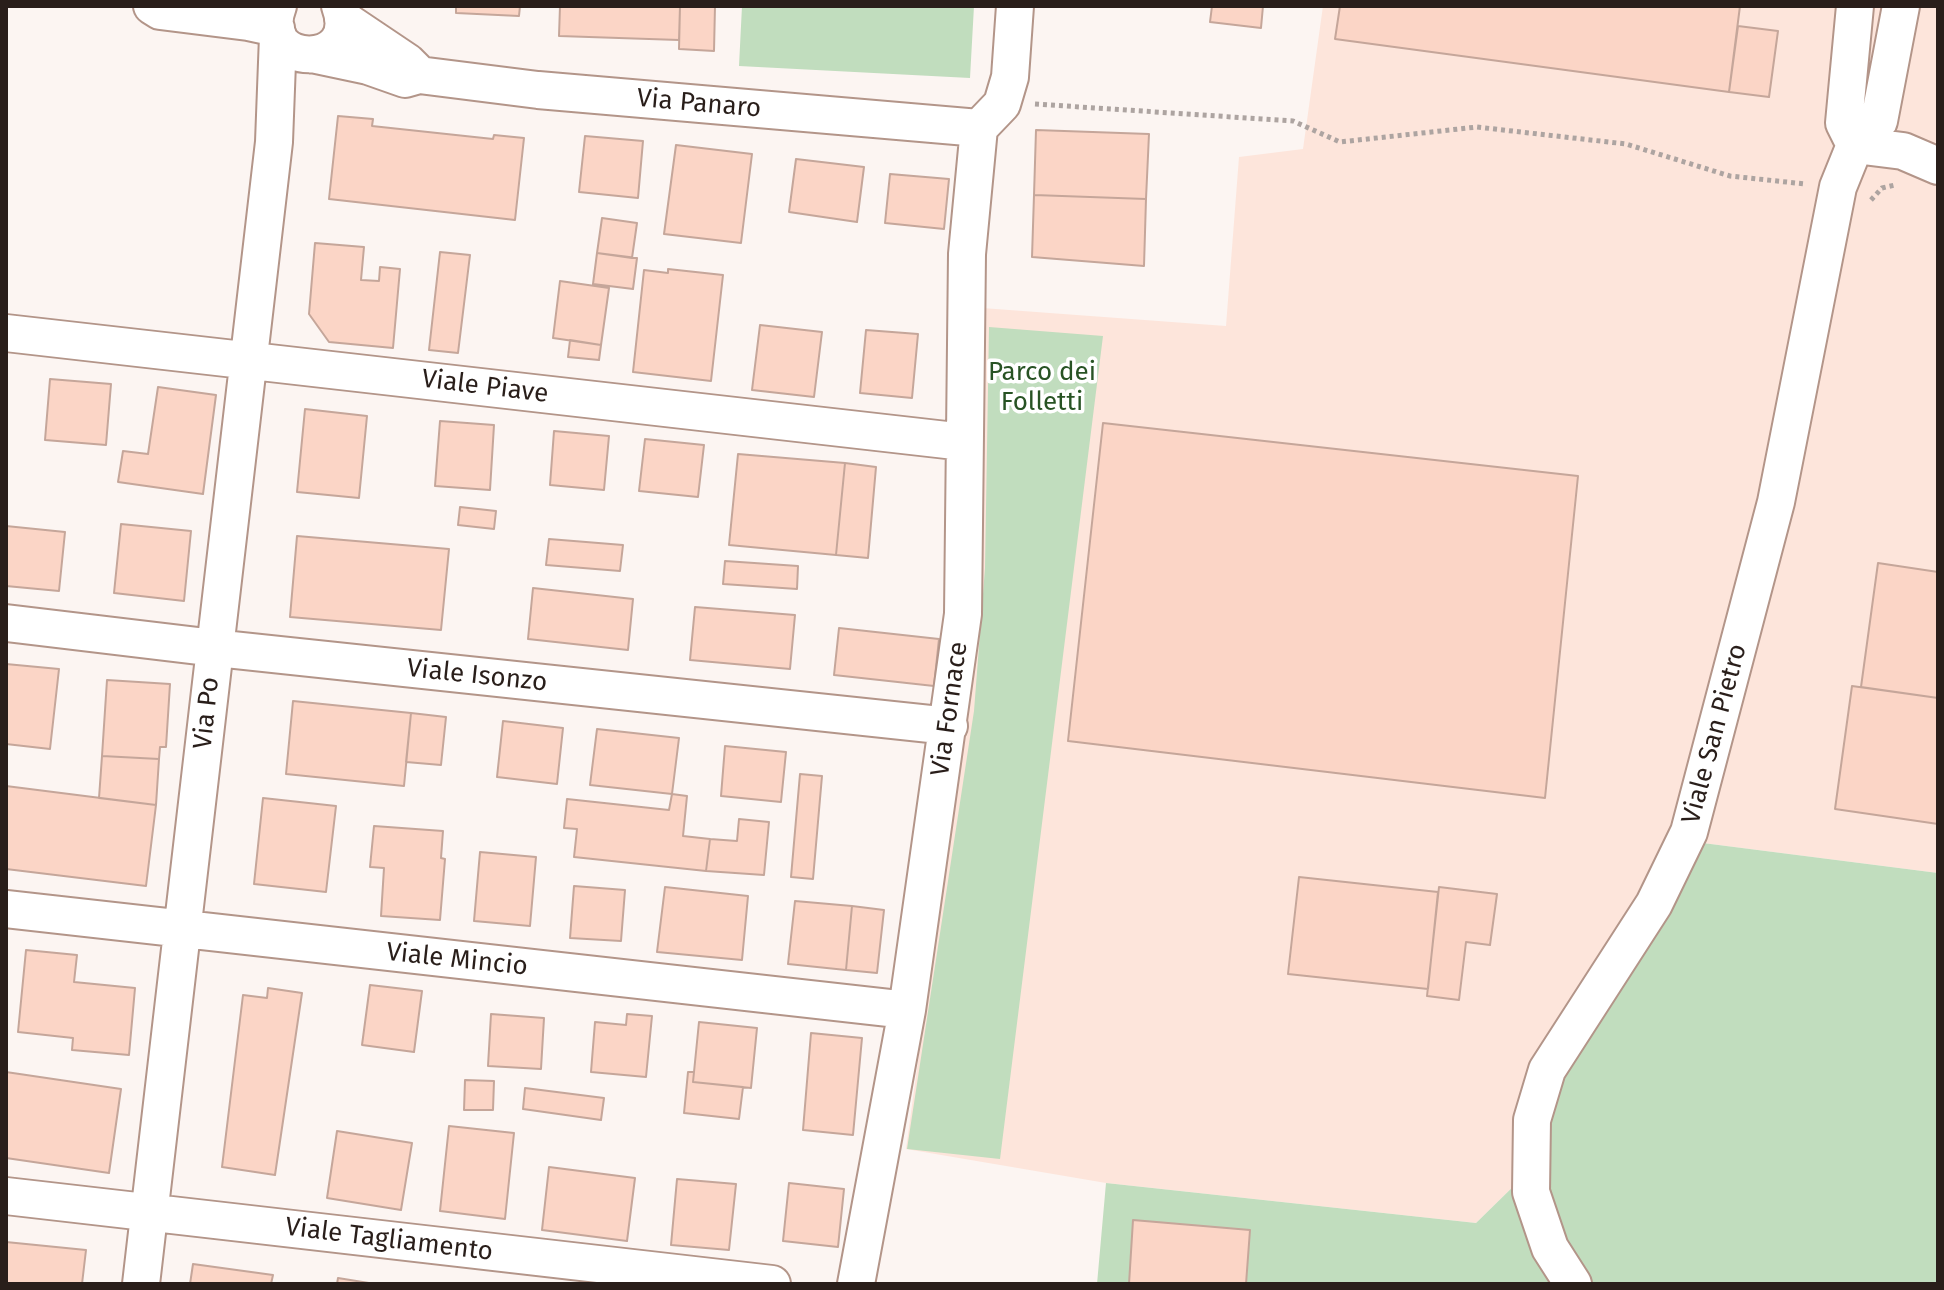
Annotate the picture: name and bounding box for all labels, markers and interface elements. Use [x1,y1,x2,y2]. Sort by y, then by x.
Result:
street label: Via Panaro [636,83,762,125]
park label: Parco dei Folletti [988,357,1096,418]
street label: Viale Piave [420,364,550,410]
street label: Via Fornace [925,640,975,778]
street label: Viale San Pietro [1676,641,1754,827]
street label: Viale Isonzo [405,653,549,699]
street label: Via Po [188,675,226,751]
street label: Viale Mincio [385,937,529,983]
street label: Viale Tagliamento [284,1212,494,1268]

